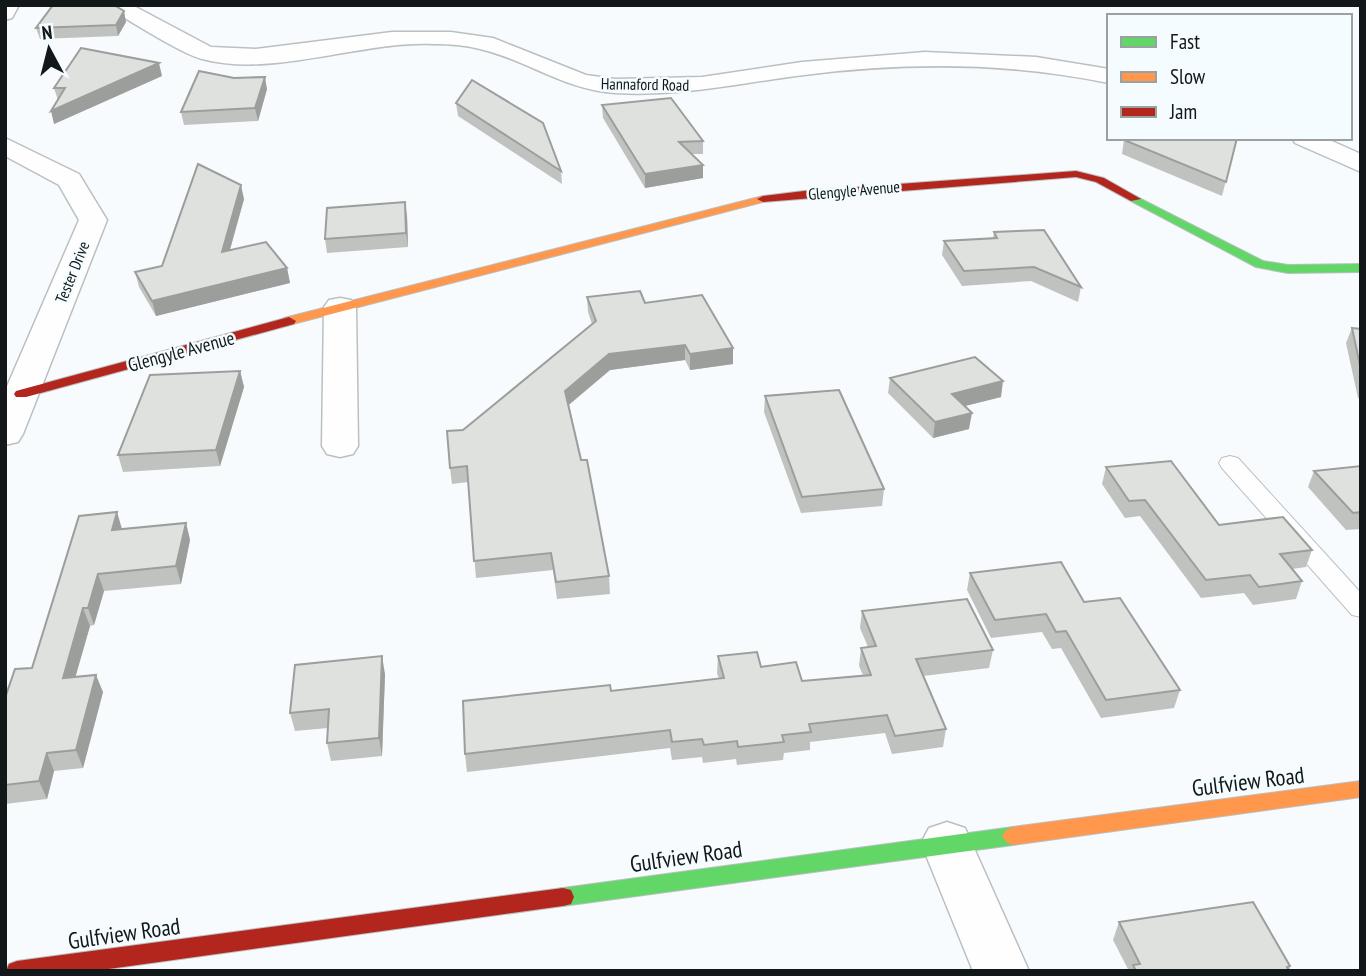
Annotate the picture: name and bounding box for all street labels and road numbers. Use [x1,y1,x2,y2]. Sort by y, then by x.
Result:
street label: Hannaford Road [601,73,689,95]
street label: Glengyle Avenue [807,176,901,204]
street label: Tester Drive [51,238,93,306]
street label: Glengyle Avenue [125,325,237,377]
street label: Gulfview Road [1190,760,1306,802]
street label: Gulfview Road [628,834,744,878]
street label: Gulfview Road [66,911,182,955]

